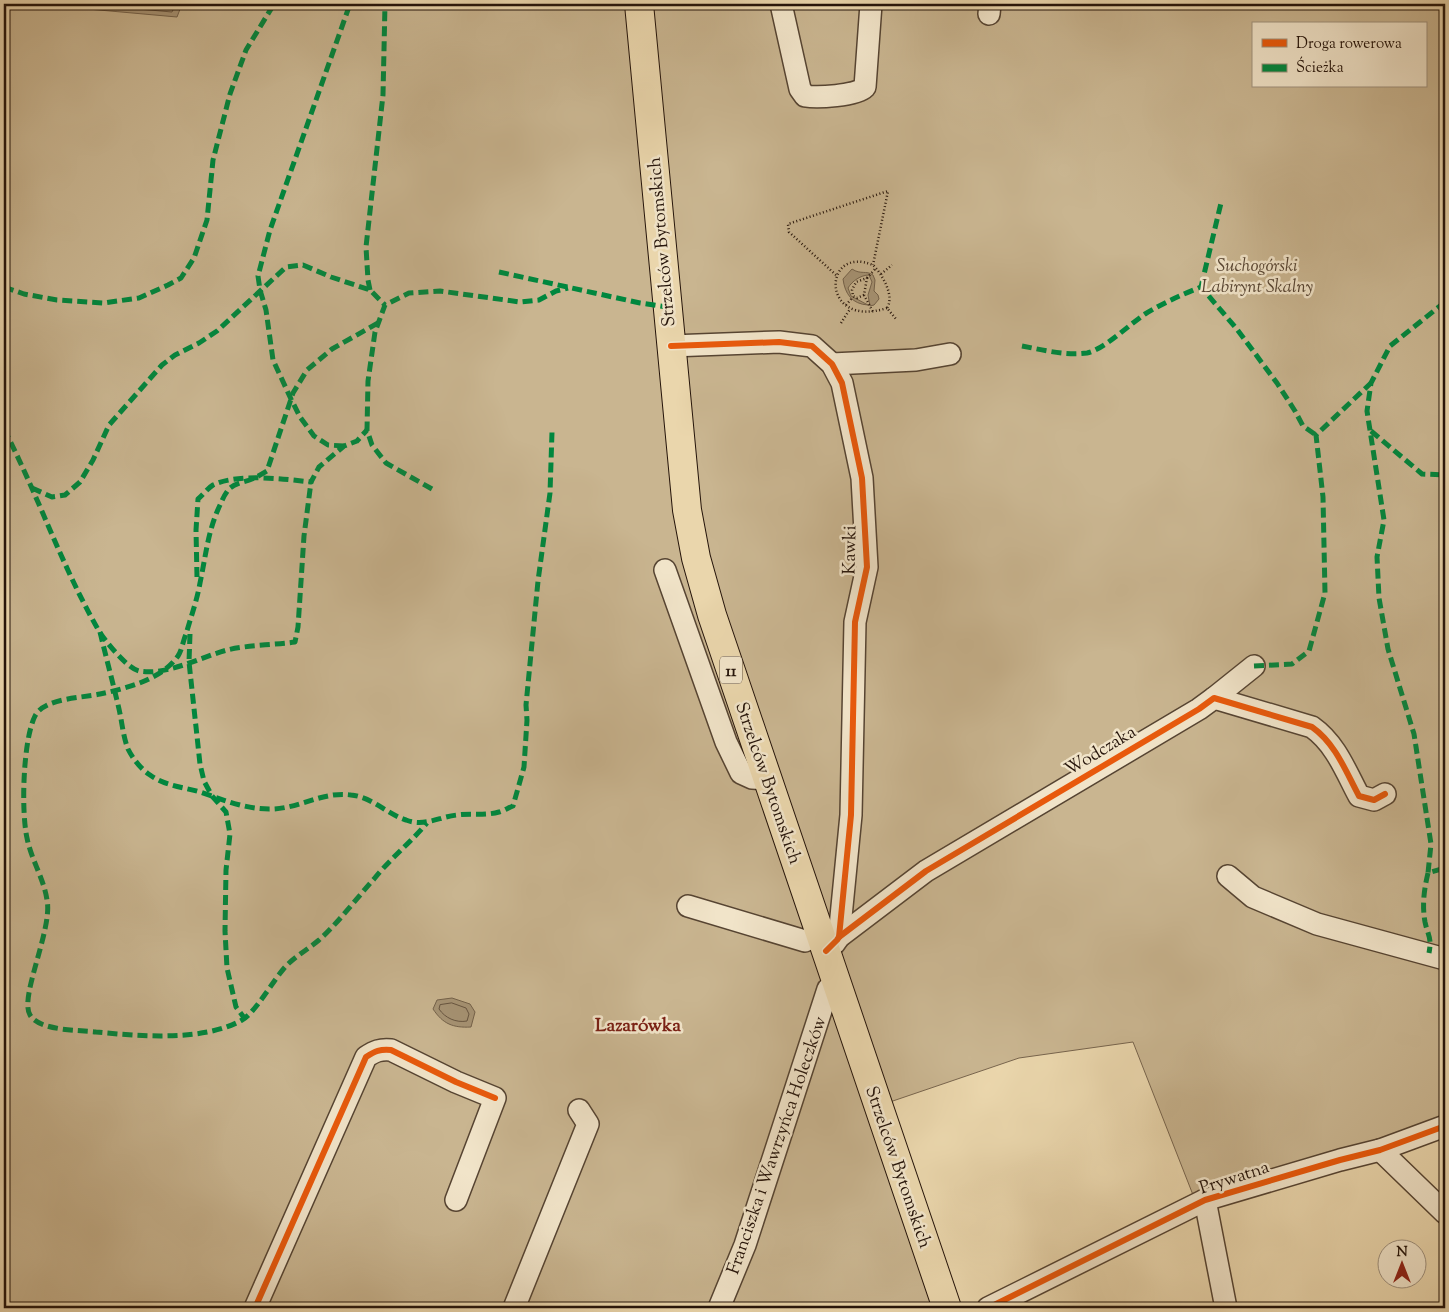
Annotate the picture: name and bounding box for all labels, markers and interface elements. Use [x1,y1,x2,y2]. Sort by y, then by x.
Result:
legend [1252,22,1426,88]
text: Droga rowerowa [1296,34,1402,55]
text: Ścieżka [1296,56,1344,79]
street label: Strzelców Bytomskich [643,156,683,328]
park label: Suchogórski Labirynt Skalny [1201,254,1313,301]
street label: Kawki [838,525,864,575]
road number: 11 [720,656,742,684]
street label: Strzelców Bytomskich [727,699,807,869]
street label: Wodczaka [1060,720,1142,783]
district label: Lazarówka [595,1013,681,1040]
street label: Franciszka i Wawrzyńca Holeczków [721,1013,835,1278]
street label: Strzelców Bytomskich [857,1083,937,1253]
street label: Prywatna [1196,1155,1273,1202]
north arrow [1376,1240,1426,1290]
text: N [1396,1243,1408,1263]

